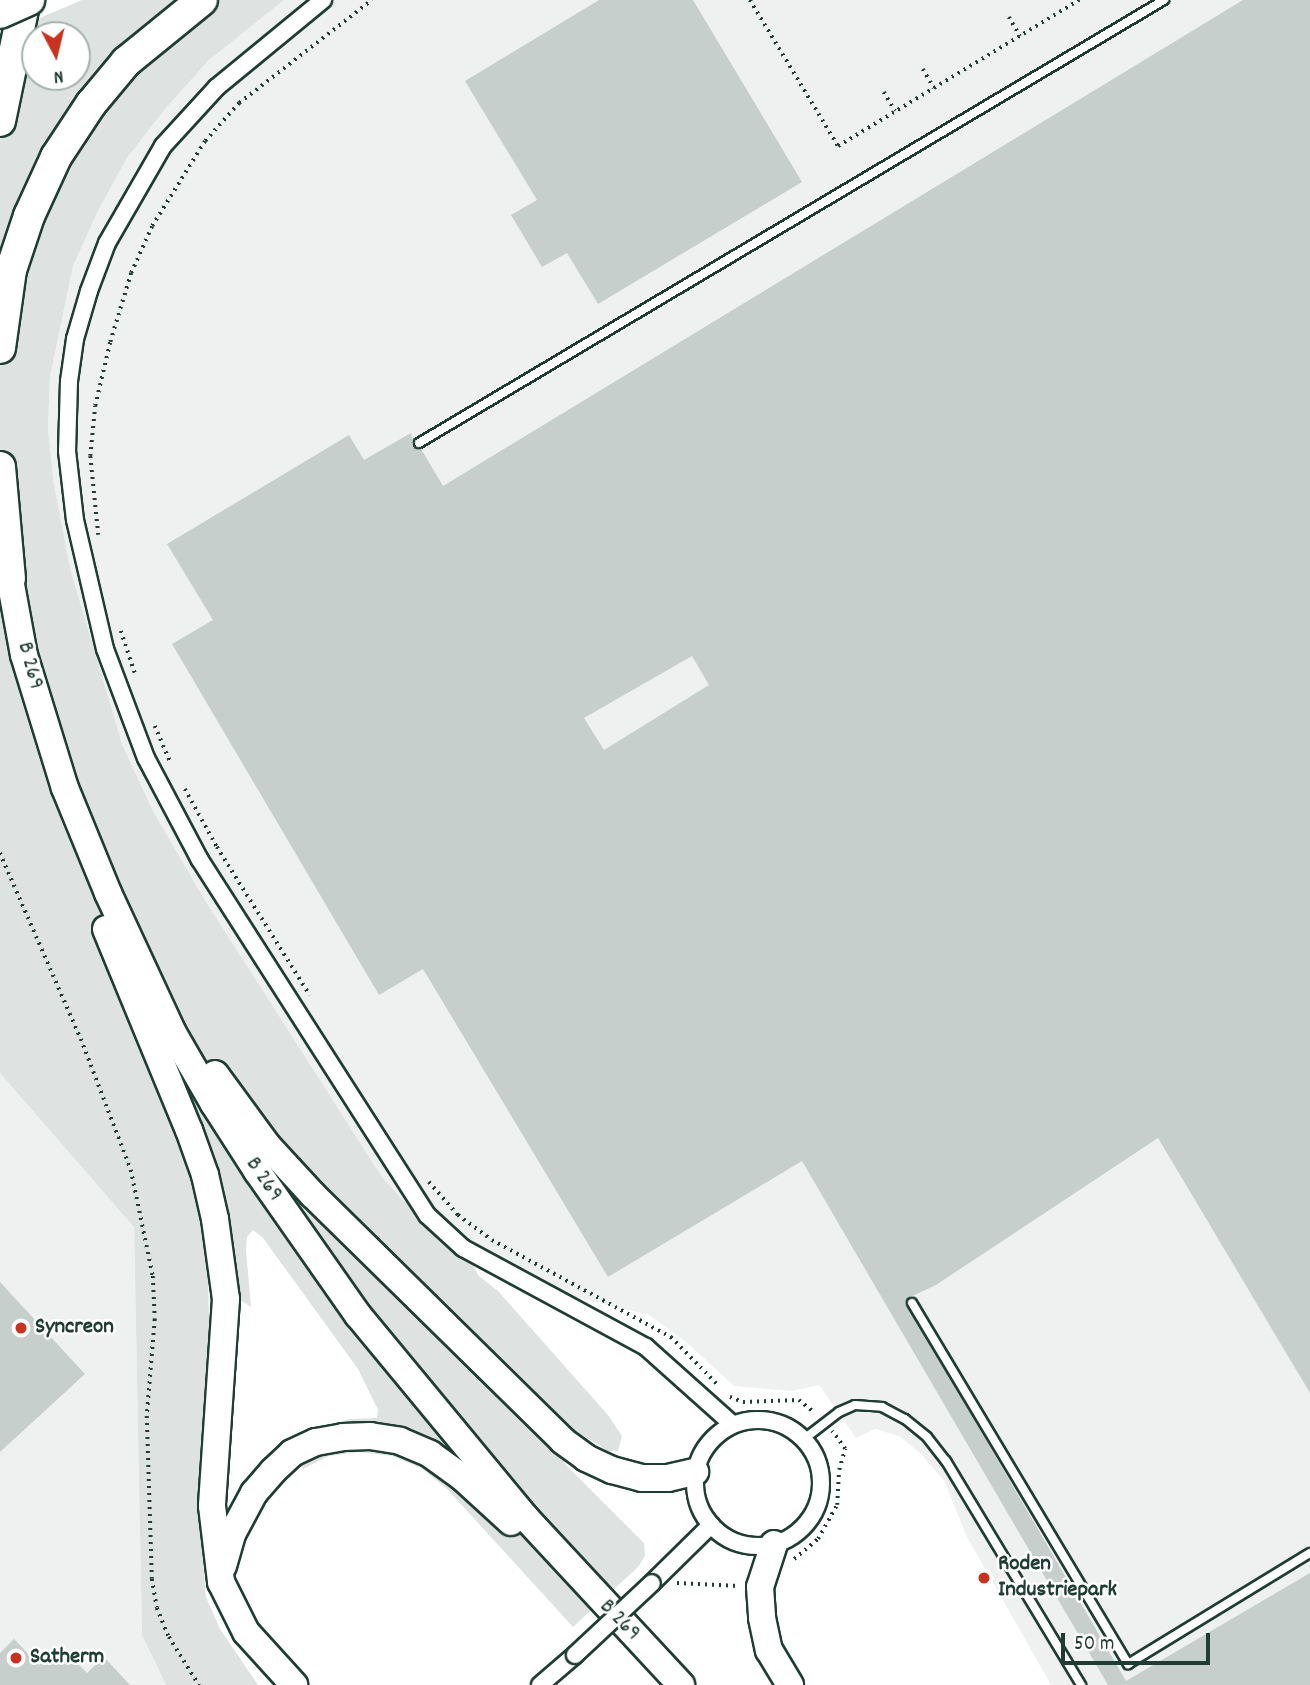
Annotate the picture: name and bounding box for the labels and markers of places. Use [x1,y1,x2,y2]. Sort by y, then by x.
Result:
place label: Syncreon [35,1314,114,1342]
marker: Syncreon [13,1320,29,1336]
place label: Roden Industriepark [998,1551,1117,1605]
marker: Roden Industriepark [976,1570,992,1586]
place label: Satherm [30,1644,104,1672]
marker: Satherm [8,1650,24,1666]

